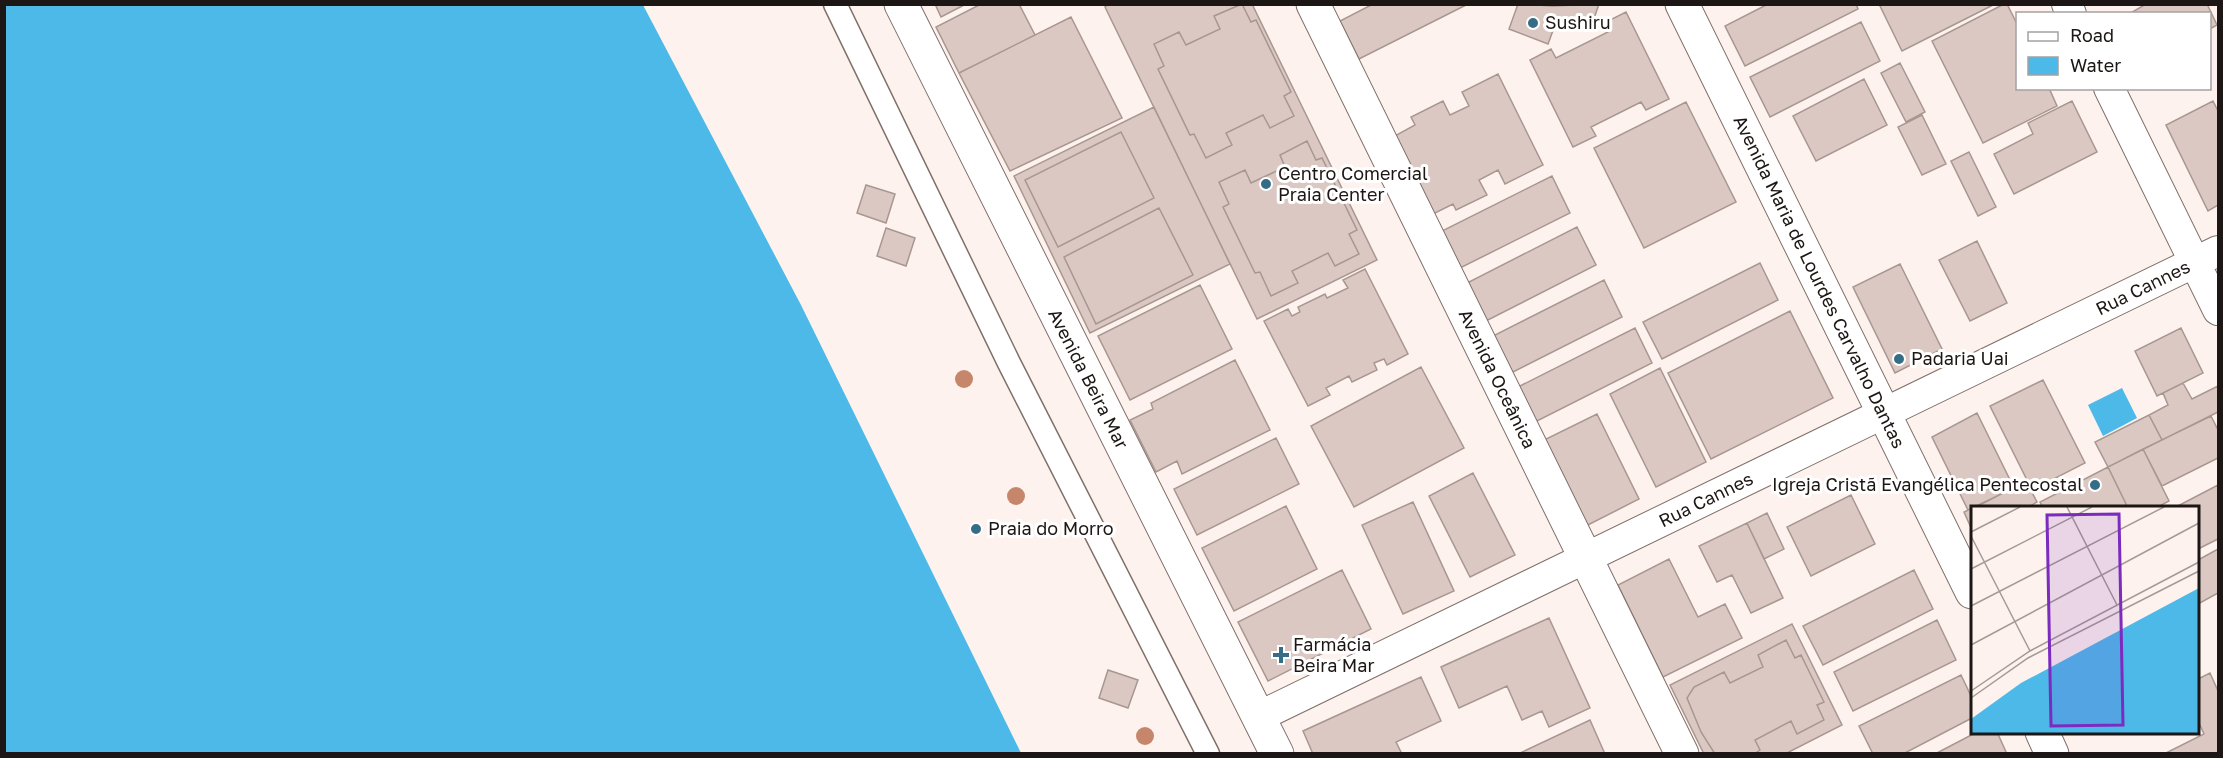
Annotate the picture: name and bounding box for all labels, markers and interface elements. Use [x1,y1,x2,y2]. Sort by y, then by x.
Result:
place label: Sushiru [1545,11,1611,33]
legend [2016,12,2211,90]
marker: Sushiru [1526,16,1540,30]
text: Road [2070,24,2114,46]
text: Water [2070,54,2121,76]
street label: Avenida Maria de Lourdes Carvalho Dantas [1729,112,1910,452]
place label: Centro Comercial Praia Center [1278,162,1428,205]
marker: Centro Comercial Praia Center [1259,177,1273,191]
street label: Rua Cannes [2092,255,2193,319]
street label: Avenida Beira Mar [1044,305,1134,452]
street label: Avenida Oceânica [1455,305,1541,452]
place label: Padaria Uai [1911,347,2009,369]
marker: Padaria Uai [1892,352,1906,366]
street label: Rua Cannes [1655,467,1756,531]
place label: Igreja Cristã Evangélica Pentecostal [1772,473,2083,495]
marker: Igreja Cristã Evangélica Pentecostal [2088,478,2102,492]
inset map [1971,506,2199,734]
place label: Praia do Morro [988,517,1114,539]
marker: Praia do Morro [969,522,983,536]
place label: Farmácia Beira Mar [1293,633,1375,676]
marker: Farmácia Beira Mar [1274,648,1288,662]

